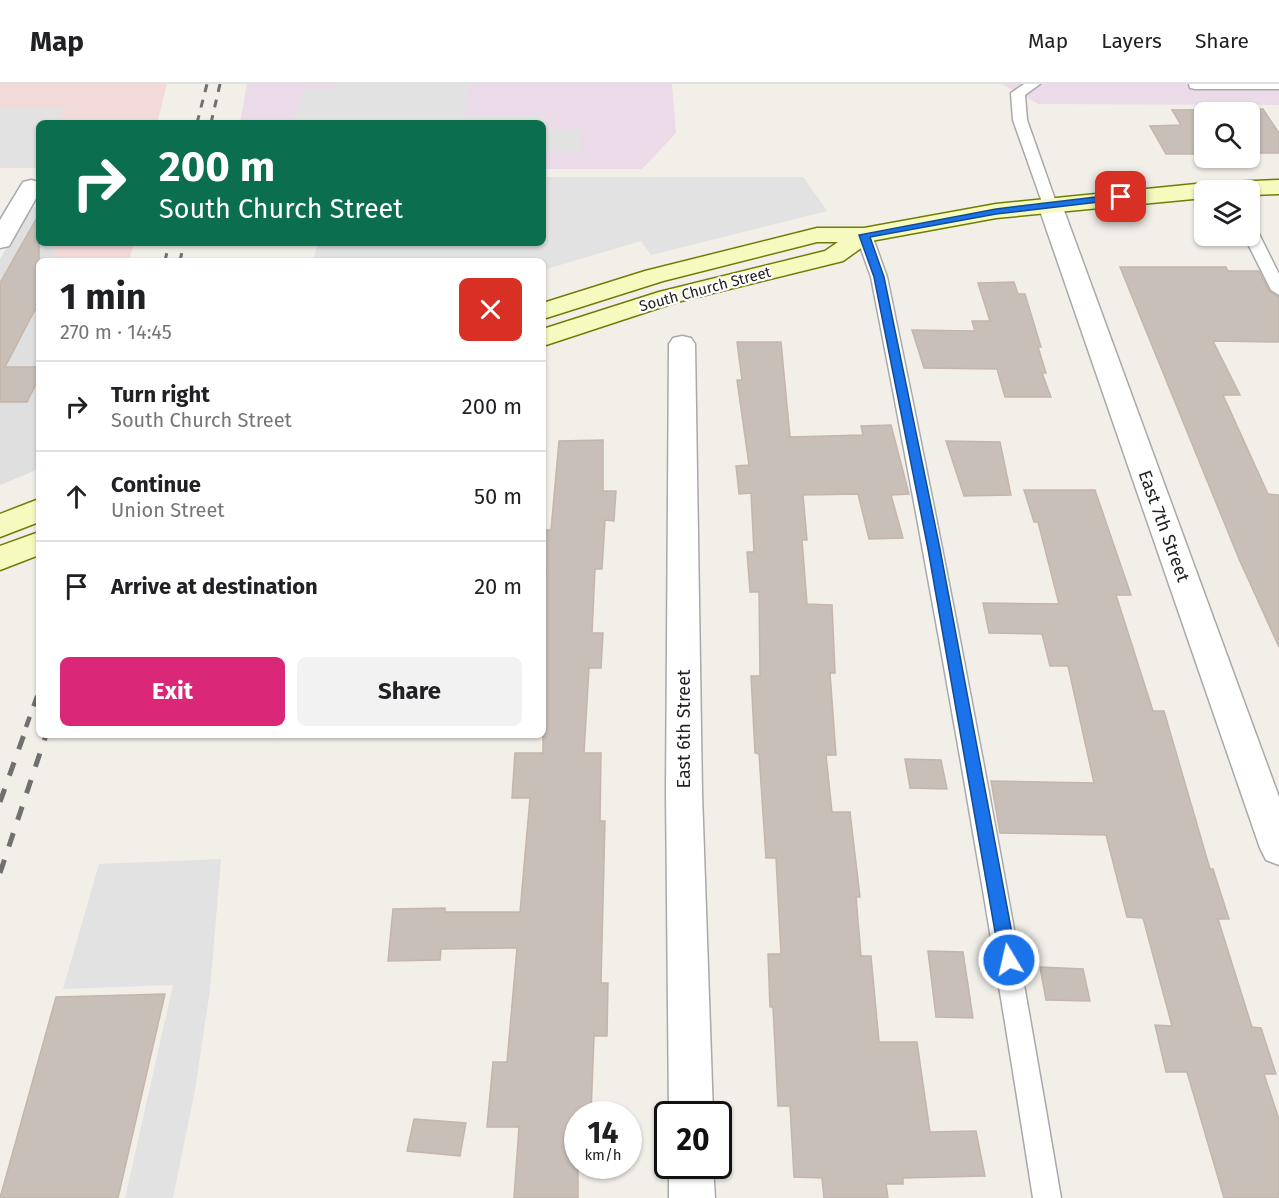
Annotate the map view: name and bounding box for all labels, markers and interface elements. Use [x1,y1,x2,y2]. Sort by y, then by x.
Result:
text: Map [30,25,84,58]
text: Map [1028,28,1068,54]
text: Layers [1101,28,1162,54]
text: Share [1195,28,1249,54]
map controls [1194,102,1260,246]
button: search [1194,102,1260,168]
text: 200 m [159,142,275,192]
icon: right [60,144,138,222]
pin [1095,171,1146,222]
icon: arrive [1104,180,1137,213]
button: layers [1194,180,1260,246]
text: South Church Street [159,193,403,225]
street label: South Church Street [637,263,773,315]
text: 1 min [60,275,147,319]
button: close [459,278,522,341]
text: 270 m · 14:45 [60,320,172,344]
text: Turn right [111,381,210,408]
icon: right [60,390,93,423]
text: 200 m [462,393,522,420]
text: South Church Street [111,408,292,432]
street label: East 7th Street [1134,467,1195,585]
text: Continue [111,471,201,498]
icon: ahead [60,480,93,513]
text: 50 m [474,483,522,510]
text: Union Street [111,498,225,522]
icon: arrive [60,570,93,603]
text: Arrive at destination [111,573,318,600]
text: 20 m [474,573,522,600]
button: Exit [60,657,285,726]
button: Share [297,657,522,726]
street label: East 6th Street [673,669,695,788]
position arrow [977,928,1041,992]
speed limit sign: 20 [654,1101,732,1179]
text: 14 [588,1115,618,1151]
text: km/h [584,1146,622,1164]

